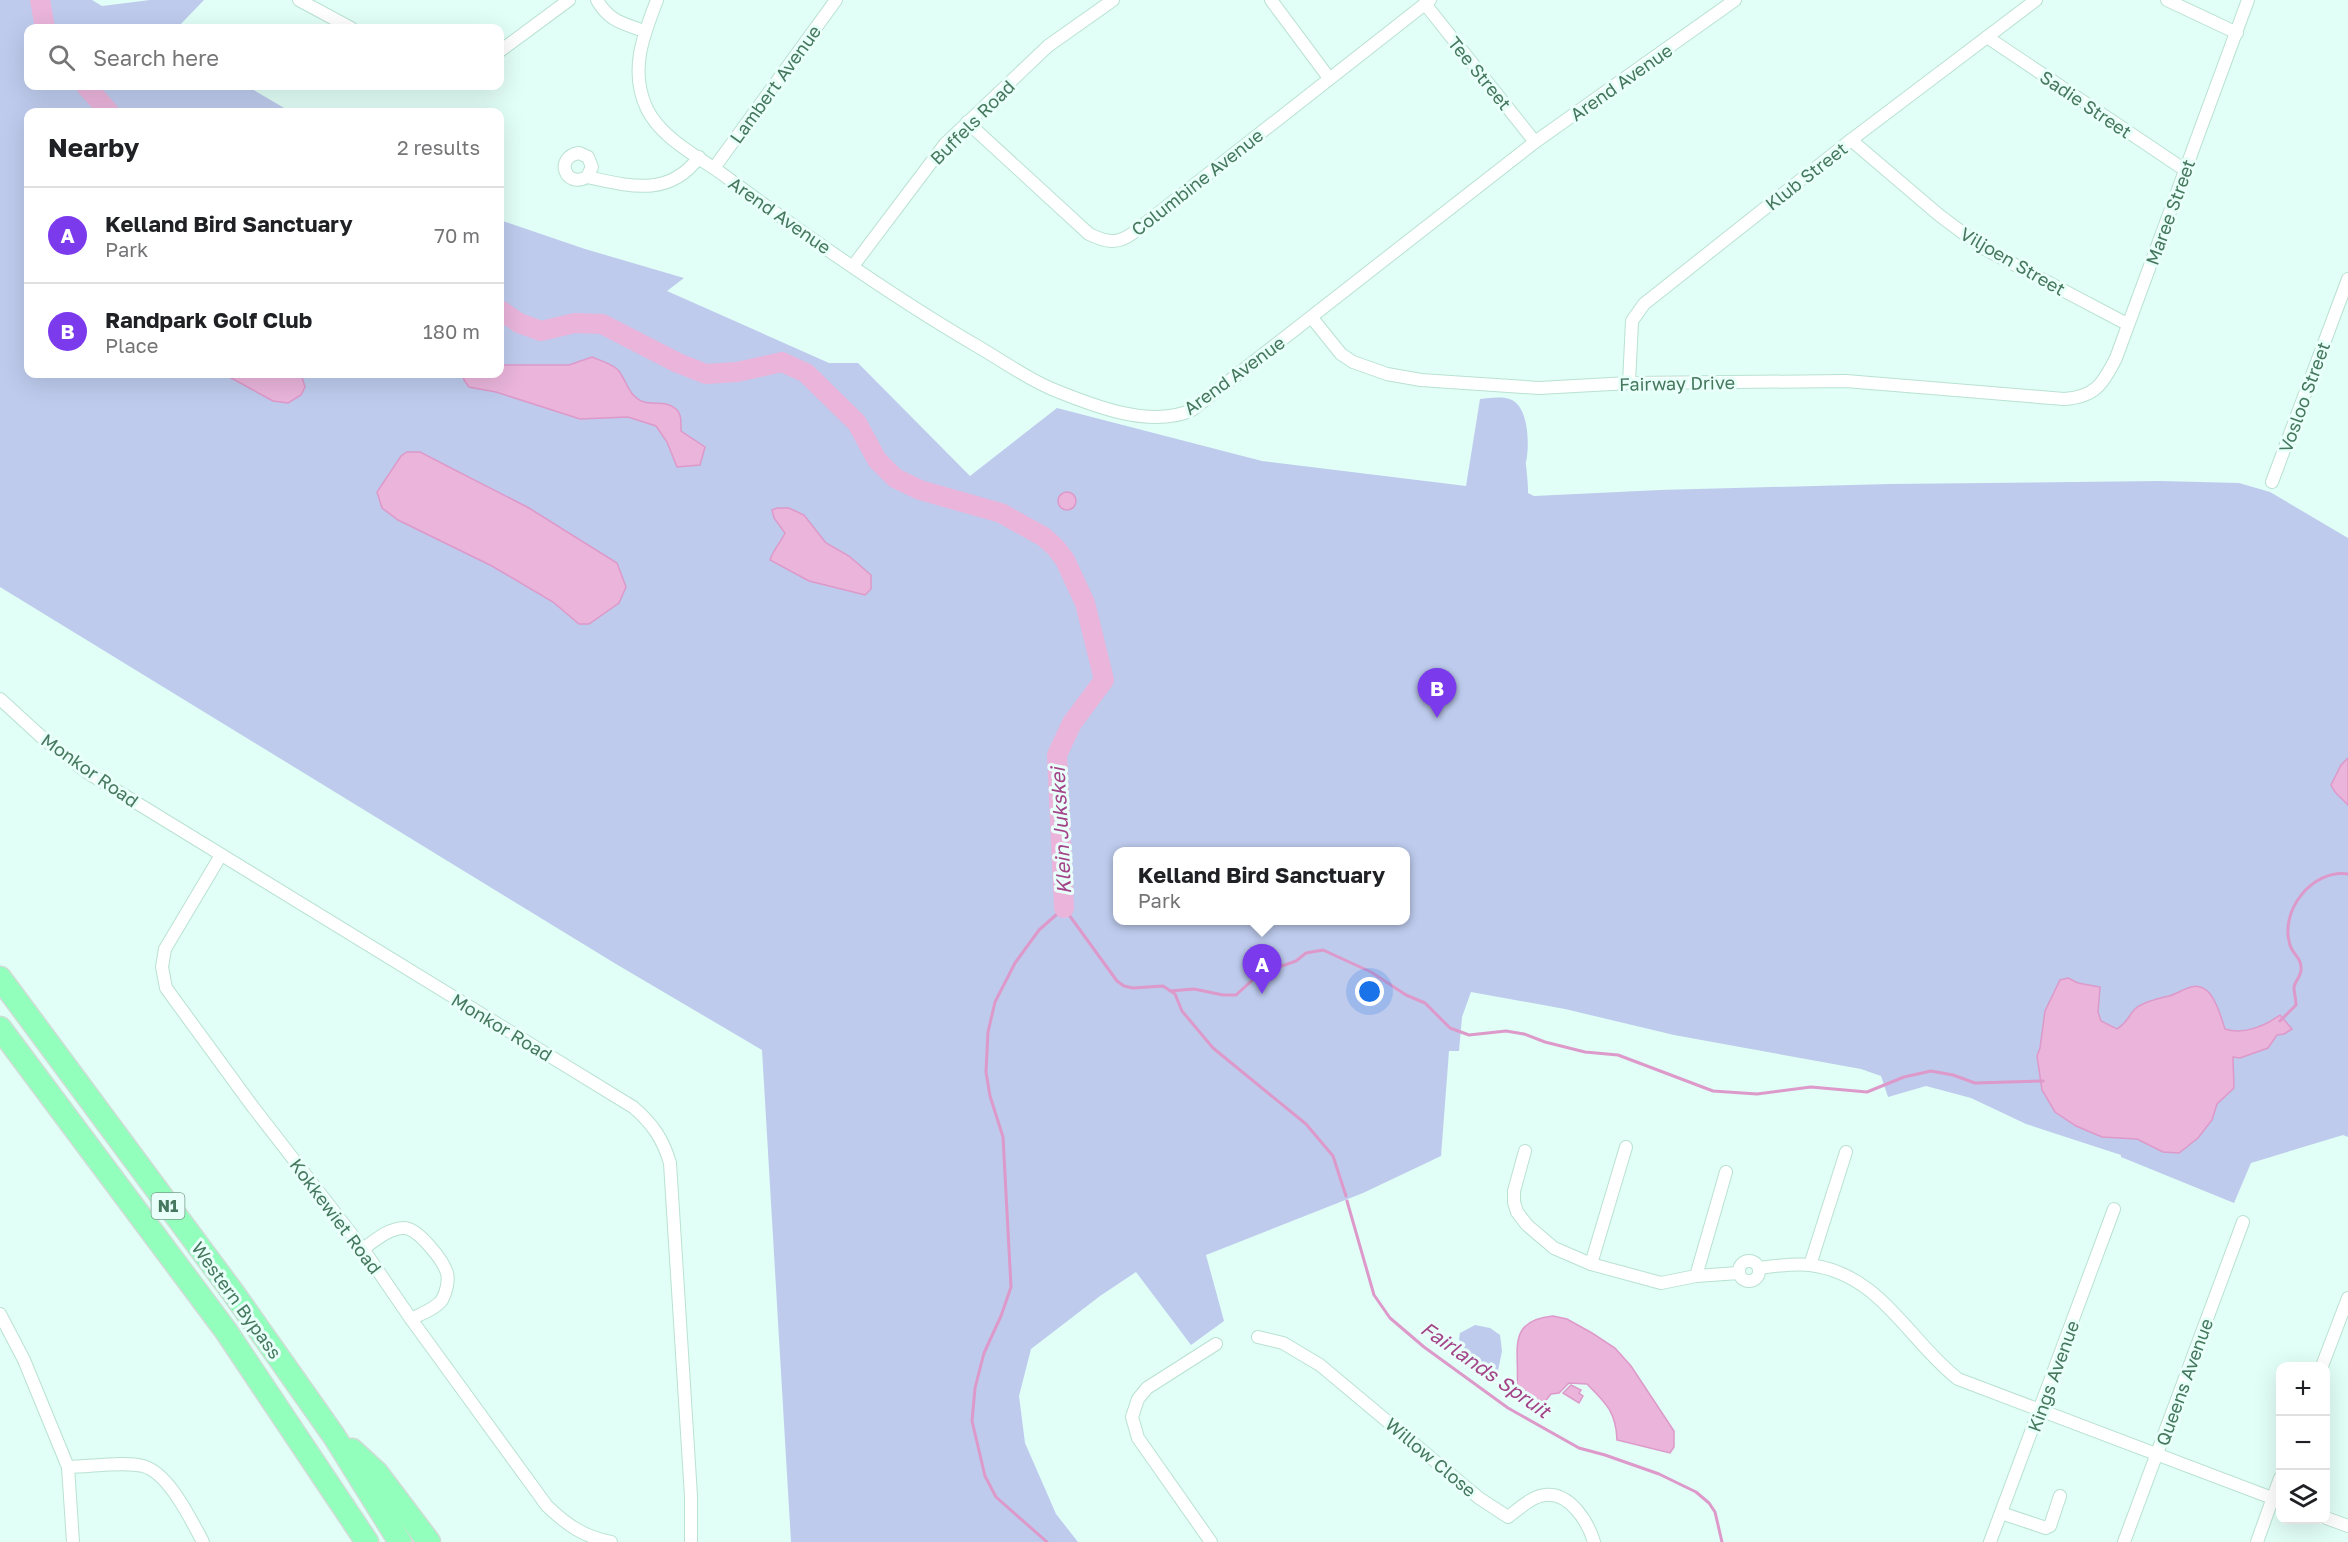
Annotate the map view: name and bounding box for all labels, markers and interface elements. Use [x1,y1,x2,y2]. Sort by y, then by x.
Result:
street label: Lambert Avenue [725,21,825,147]
search box [24,24,504,90]
street label: Tee Street [1444,32,1516,114]
street label: Arend Avenue [1566,39,1676,125]
icon: search [45,41,78,74]
text: Search here [93,44,219,71]
street label: Sadie Street [2036,65,2136,143]
street label: Buffels Road [925,75,1019,169]
street label: Columbine Avenue [1127,124,1267,240]
text: Nearby [48,132,139,163]
text: 2 results [397,135,480,159]
street label: Klub Street [1761,137,1851,215]
street label: Maree Street [2141,156,2199,268]
street label: Arend Avenue [725,172,835,258]
text: Kelland Bird Sanctuary [105,210,353,237]
street label: Viljoen Street [1957,222,2069,300]
text: A [60,223,75,247]
text: 70 m [434,223,480,247]
text: Park [105,237,148,261]
text: Randpark Golf Club [105,306,312,333]
text: B [60,319,75,343]
text: 180 m [423,319,480,343]
street label: Arend Avenue [1179,331,1289,419]
text: Place [105,333,158,357]
street label: Vosloo Street [2274,339,2334,455]
street label: Fairway Drive [1619,371,1735,395]
pin: B [1418,668,1456,718]
street label: Monkor Road [37,728,143,812]
water label: Klein Jukskei [1045,764,1075,895]
popup [1113,847,1410,925]
text: Kelland Bird Sanctuary [1138,861,1385,888]
text: Park [1138,888,1181,912]
pin: A [1242,944,1282,994]
your location [1355,977,1384,1006]
street label: Monkor Road [448,988,556,1066]
street label: Kokkewiet Road [285,1154,387,1278]
road number: N1 [152,1193,184,1219]
street label: Western Bypass [187,1237,287,1363]
street label: Queens Avenue [2151,1315,2217,1449]
water label: Fairlands Spruit [1417,1316,1557,1424]
street label: Kings Avenue [2023,1317,2083,1435]
map controls [2276,1362,2330,1524]
button: + [2276,1362,2330,1416]
street label: Willow Close [1381,1413,1481,1501]
button: − [2276,1416,2330,1470]
button: layers [2276,1470,2330,1524]

